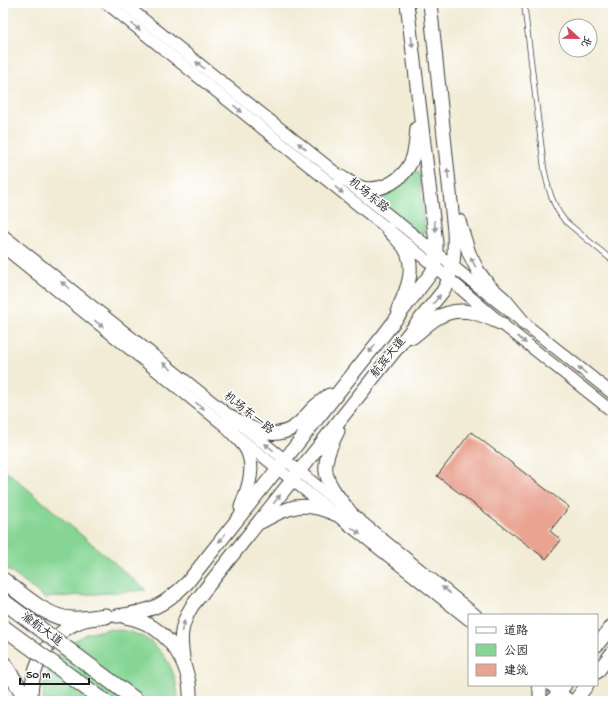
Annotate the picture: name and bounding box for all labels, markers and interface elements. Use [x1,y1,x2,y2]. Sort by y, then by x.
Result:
north arrow [558,18,598,58]
one-way arrow [131,23,141,32]
text: 北 [578,34,593,48]
one-way arrow [409,36,415,48]
one-way arrow [195,61,206,70]
one-way arrow [232,104,243,113]
one-way arrow [297,142,308,151]
one-way arrow [445,168,452,180]
street label: 机场东路 [345,175,392,217]
one-way arrow [334,185,344,194]
one-way arrow [431,220,438,232]
one-way arrow [470,256,476,268]
one-way arrow [60,280,71,289]
one-way arrow [432,294,441,304]
one-way arrow [93,320,104,328]
street label: 航宾大道 [368,334,410,381]
one-way arrow [517,335,528,344]
one-way arrow [368,344,377,355]
one-way arrow [161,362,172,370]
one-way arrow [577,366,588,374]
street label: 机场东一路 [220,389,277,438]
one-way arrow [195,401,205,410]
one-way arrow [263,442,274,451]
one-way arrow [273,494,281,505]
one-way arrow [351,526,361,535]
one-way arrow [217,533,226,544]
one-way arrow [440,586,451,595]
street label: 渝航大道 [18,609,65,650]
legend [468,614,598,686]
one-way arrow [180,619,186,631]
text: 道路 [504,624,528,639]
text: 公园 [504,644,528,659]
scale bar [20,660,89,686]
text: 建筑 [504,664,528,679]
text: 50 m [26,669,51,683]

